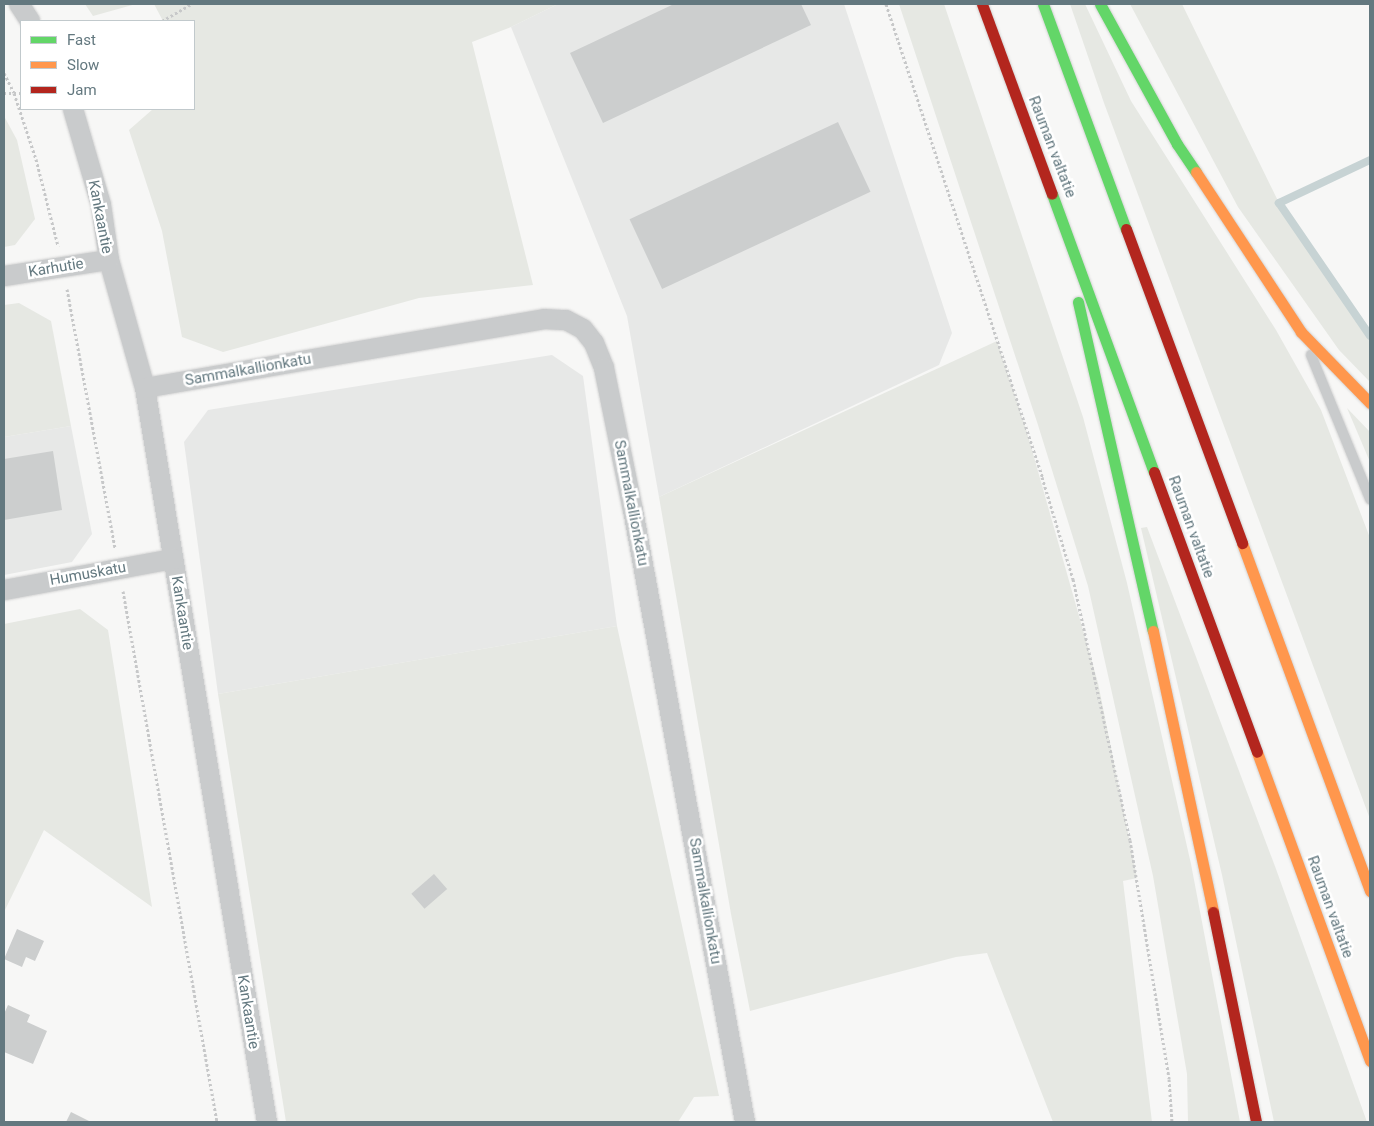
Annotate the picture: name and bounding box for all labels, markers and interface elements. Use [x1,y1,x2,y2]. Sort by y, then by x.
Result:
legend [20,20,195,110]
text: Fast [67,31,96,49]
text: Slow [67,56,99,74]
text: Jam [67,81,97,99]
street label: Rauman valtatie [1024,94,1080,200]
street label: Kankaantie [84,179,116,255]
street label: Karhutie [27,255,85,281]
street label: Sammalkallionkatu [184,350,312,390]
street label: Sammalkallionkatu [610,439,652,567]
street label: Rauman valtatie [1164,473,1218,581]
street label: Humuskatu [48,558,128,590]
street label: Kankaantie [167,575,197,651]
street label: Sammalkallionkatu [685,837,725,965]
street label: Rauman valtatie [1303,853,1357,961]
street label: Kankaantie [233,974,263,1050]

